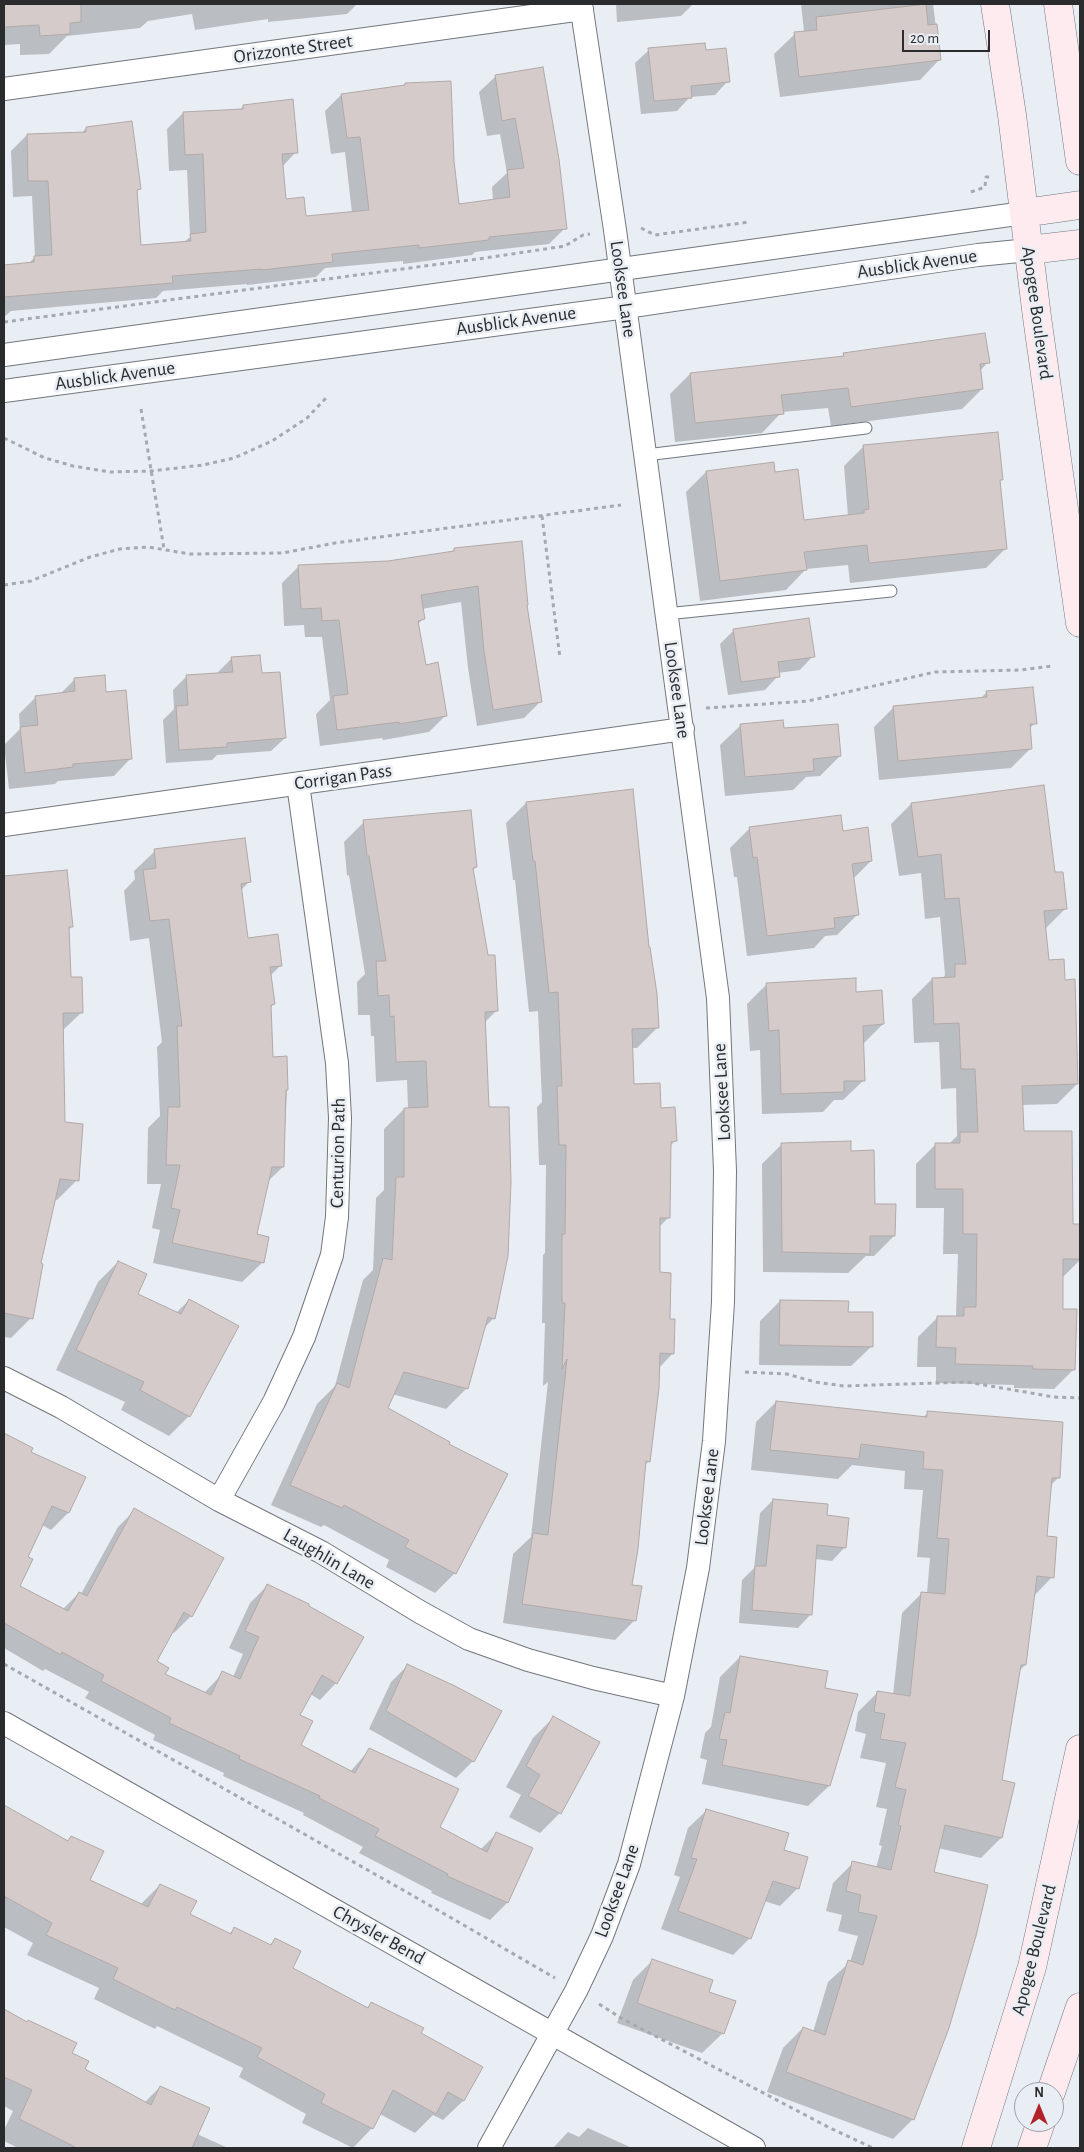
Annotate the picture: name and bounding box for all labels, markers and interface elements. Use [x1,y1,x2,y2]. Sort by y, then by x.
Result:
scale bar [904,20,992,52]
street label: Orizzonte Street [232,29,354,69]
text: 20 m [910,31,939,46]
street label: Looksee Lane [605,239,641,339]
street label: Ausblick Avenue [856,244,978,284]
street label: Apogee Boulevard [1016,245,1058,381]
street label: Ausblick Avenue [455,301,577,341]
street label: Ausblick Avenue [54,356,176,396]
street label: Looksee Lane [659,640,695,740]
street label: Corrigan Pass [293,759,393,795]
street label: Looksee Lane [708,1043,736,1141]
street label: Centurion Path [326,1098,350,1208]
street label: Looksee Lane [690,1447,724,1547]
street label: Laughlin Lane [279,1523,379,1595]
street label: Looksee Lane [590,1841,644,1941]
street label: Apogee Boulevard [1007,1882,1061,2018]
street label: Chrysler Bend [329,1900,429,1970]
north arrow [1014,2082,1064,2132]
text: N [1034,2086,1044,2100]

